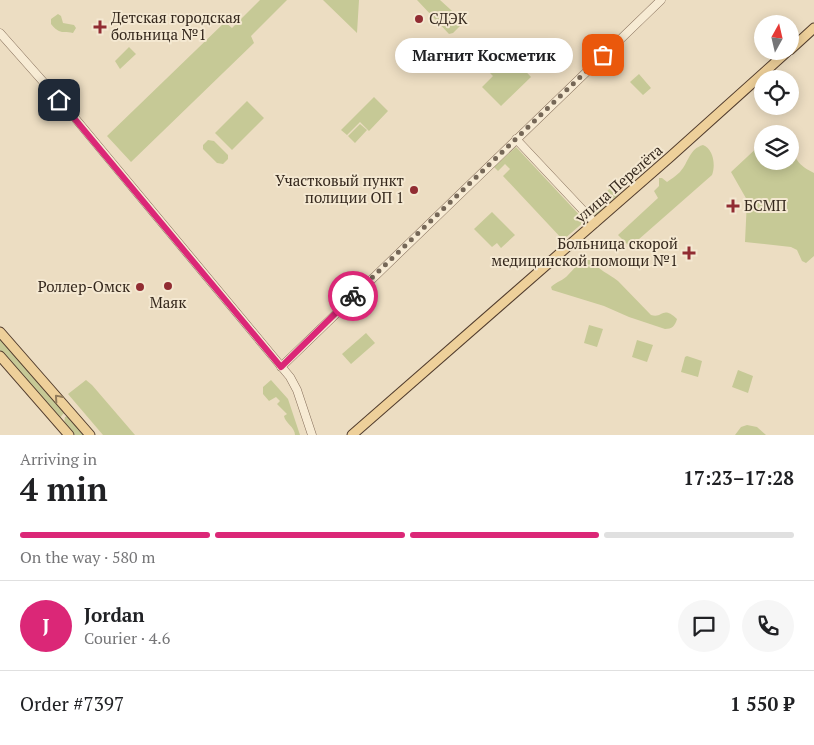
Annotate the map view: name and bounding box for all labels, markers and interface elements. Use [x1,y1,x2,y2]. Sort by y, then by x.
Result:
place label: Детская городская больница №1 [111,7,241,44]
place label: СДЭК [429,8,468,28]
marker: СДЭК [413,13,425,25]
north arrow [754,15,799,60]
map controls [754,15,799,170]
marker: Детская городская больница №1 [93,20,107,34]
pin [582,34,624,76]
callout: Магнит Косметик [396,38,573,72]
icon: bag [589,41,617,69]
text: Магнит Косметик [412,44,556,66]
button: locate [754,70,799,115]
pin [38,79,80,121]
icon: home [45,86,73,114]
button: layers [754,125,799,170]
street label: улица Перелёта [570,139,667,227]
place label: Участковый пункт полиции ОП 1 [275,170,405,207]
marker: Участковый пункт полиции ОП 1 [408,184,420,196]
place label: БСМП [744,195,787,215]
marker: БСМП [726,199,740,213]
place label: Больница скорой медицинской помощи №1 [491,233,678,270]
marker: Больница скорой медицинской помощи №1 [682,246,696,260]
courier [328,271,378,321]
place label: Роллер-Омск [38,276,131,296]
marker: Маяк [162,280,174,292]
marker: Роллер-Омск [134,281,146,293]
icon: bike [339,282,367,310]
place label: Маяк [150,292,187,312]
one-way arrow [55,395,64,404]
text: Arriving in [20,448,97,470]
text: 17:23–17:28 [683,465,794,490]
text: 4 min [20,468,108,510]
text: On the way · 580 m [20,546,155,568]
button: chat [678,600,730,652]
button: phone [742,600,794,652]
text: Jordan [84,602,145,627]
text: J [43,613,49,638]
text: Courier · 4.6 [84,627,170,649]
text: Order #7397 [20,691,124,716]
text: 1 550 ₽ [730,691,794,716]

